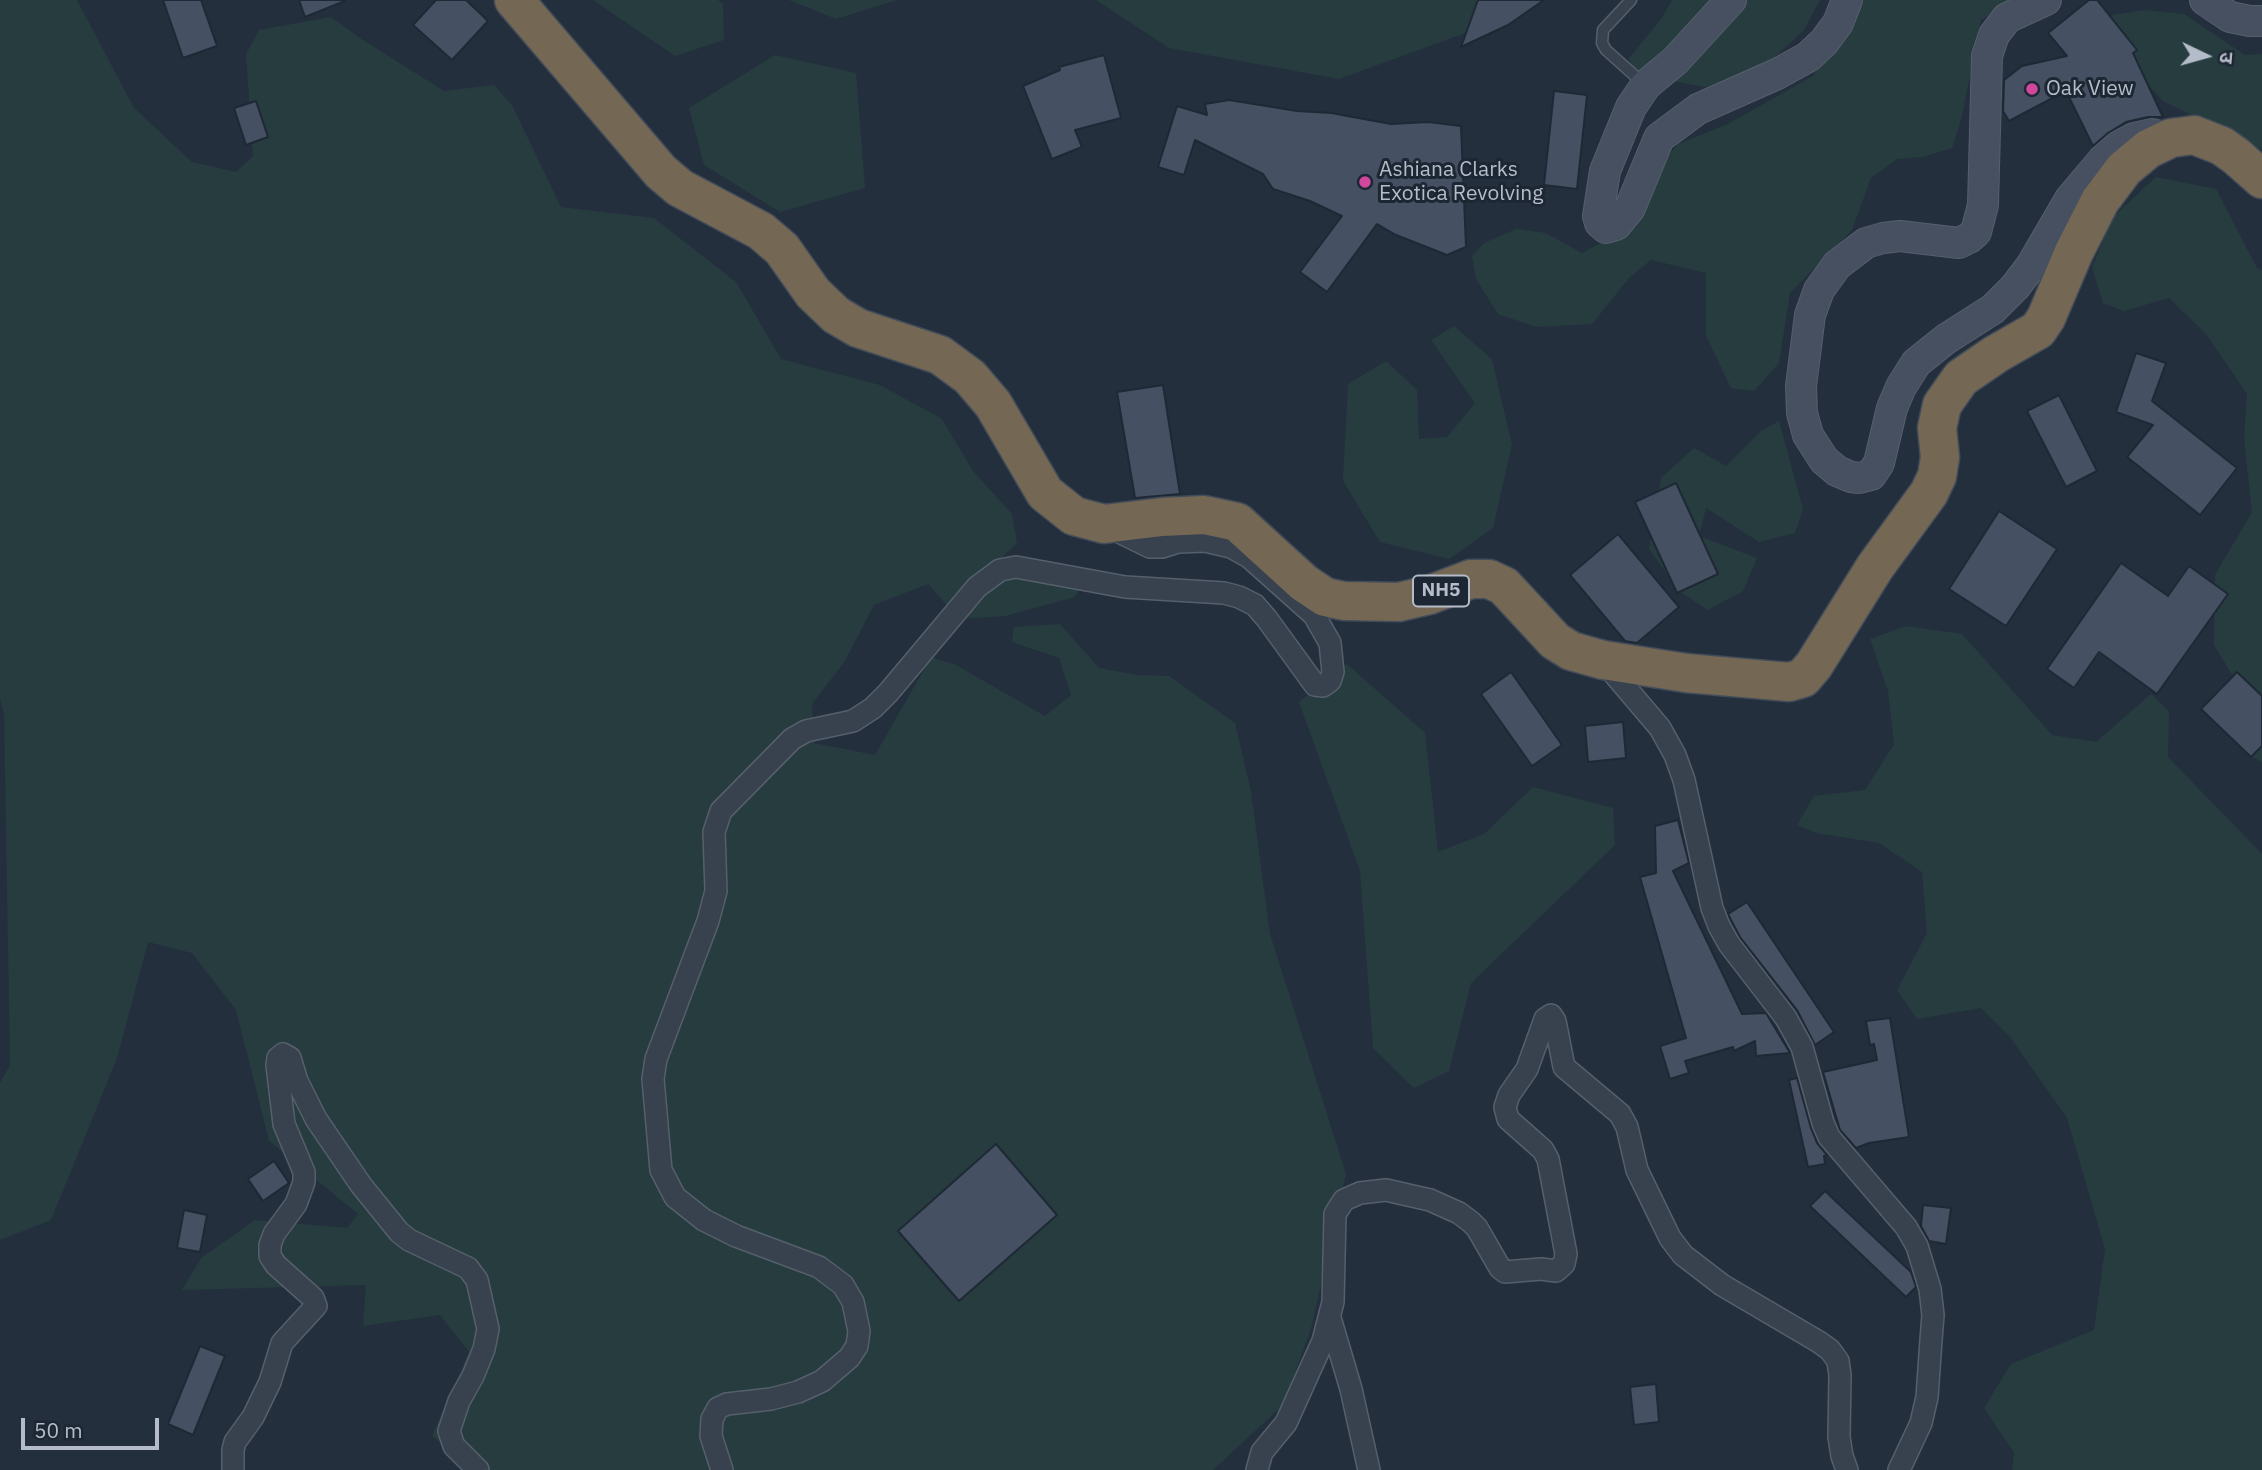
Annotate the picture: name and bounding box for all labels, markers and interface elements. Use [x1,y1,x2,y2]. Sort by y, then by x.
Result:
north arrow [2171,21,2241,91]
text: उ [2214,51,2239,64]
place label: Oak View [2046,76,2134,102]
marker: Oak View [2024,81,2040,97]
place label: Ashiana Clarks Exotica Revolving [1379,157,1543,207]
marker: Ashiana Clarks Exotica Revolving [1357,174,1373,190]
road number: NH5 [1413,576,1469,606]
scale bar [24,1404,163,1448]
text: 50 m [34,1416,83,1444]

